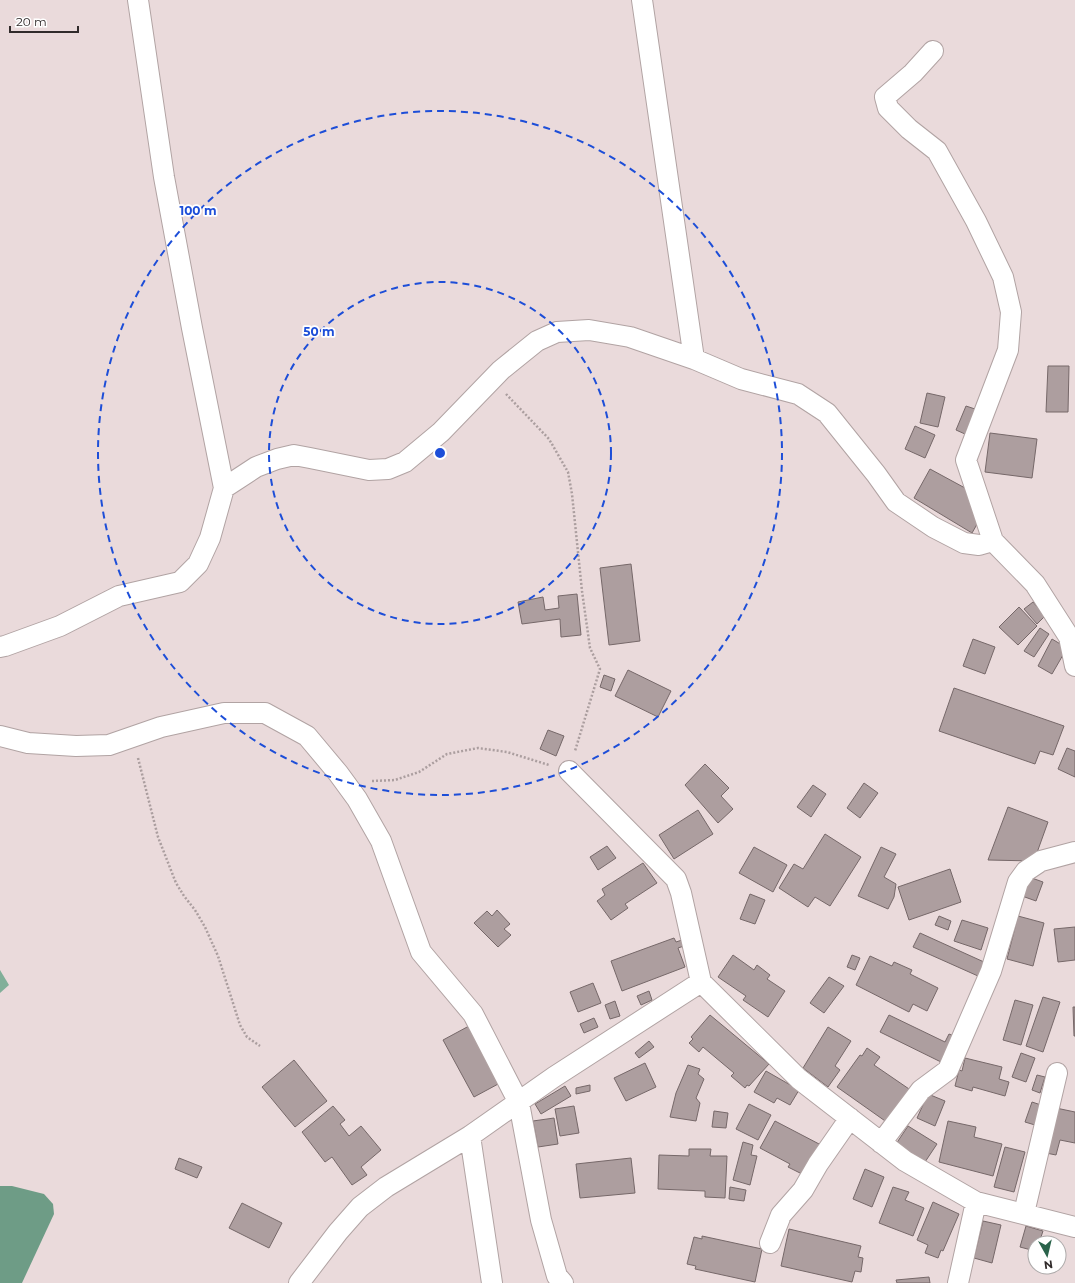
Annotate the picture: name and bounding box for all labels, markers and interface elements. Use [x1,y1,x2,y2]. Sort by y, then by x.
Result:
scale bar [10,8,78,34]
text: 20 m [16,14,47,29]
text: 100 m [180,203,216,218]
text: 50 m [303,324,335,339]
centre of rings [433,446,447,460]
north arrow [1027,1235,1067,1275]
text: N [1043,1257,1054,1272]

